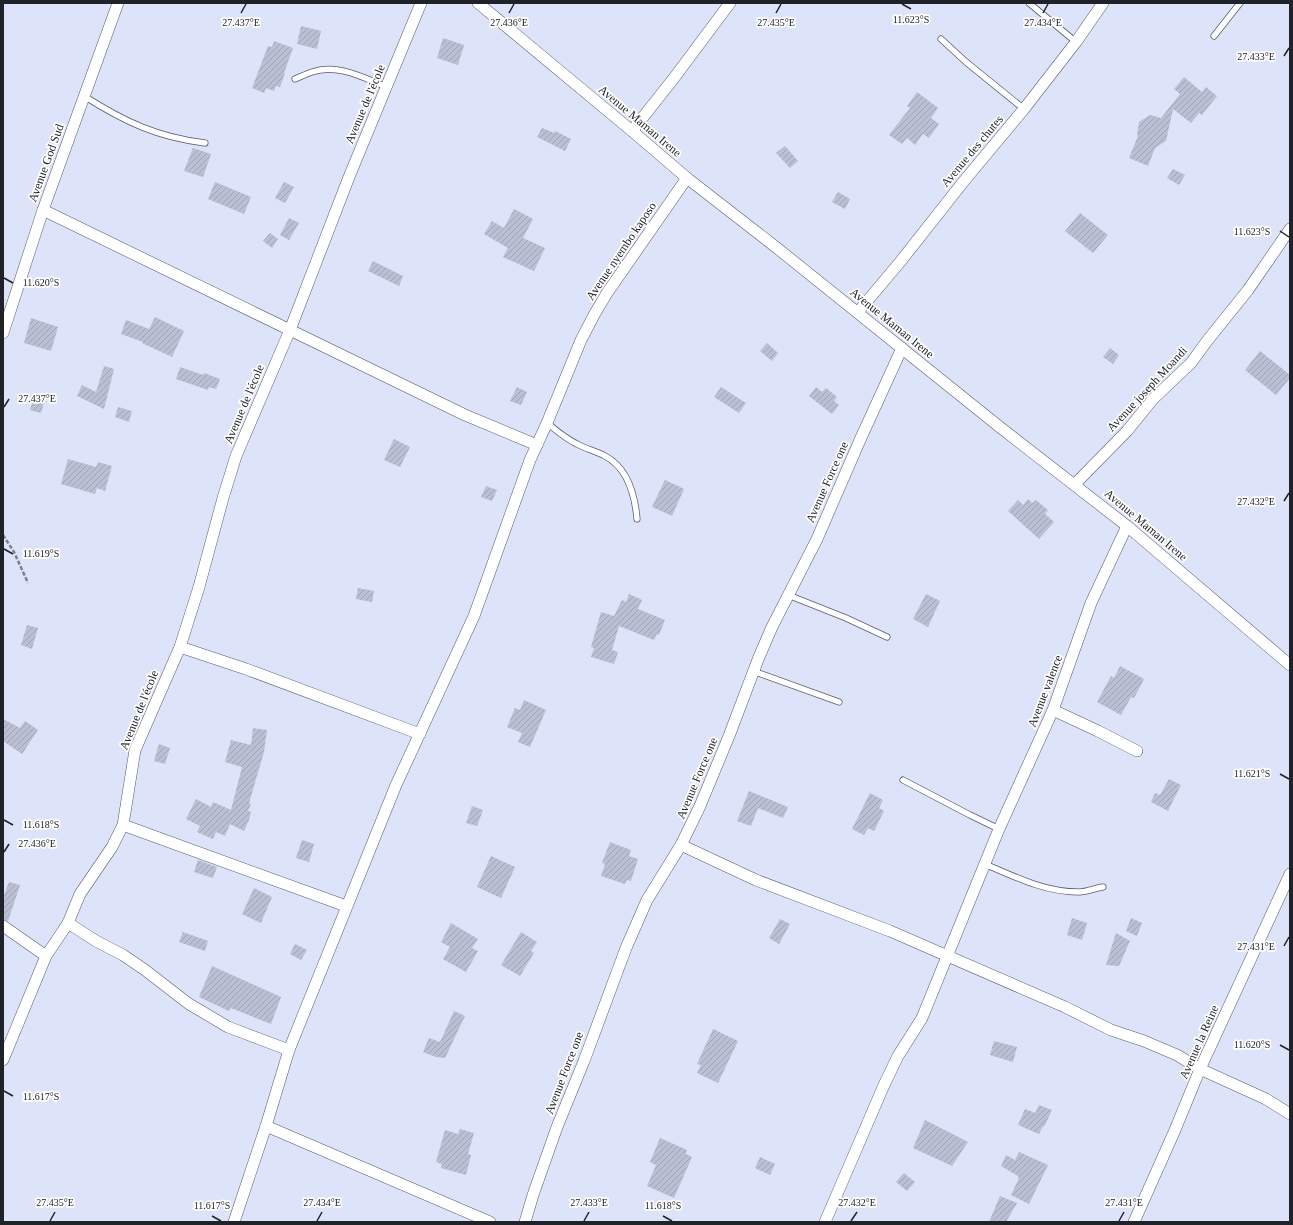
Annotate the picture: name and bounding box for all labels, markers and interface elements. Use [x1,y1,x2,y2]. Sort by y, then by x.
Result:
text: 11.623°S [893,14,929,25]
text: 27.437°E [222,17,260,28]
text: 27.436°E [490,17,528,28]
text: 27.435°E [757,17,795,28]
text: 27.434°E [1024,17,1062,28]
text: 27.433°E [1237,51,1275,62]
street label: Avenue de l'école [342,62,388,146]
street label: Avenue Maman Irene [596,82,684,160]
street label: Avenue des chutes [938,112,1006,190]
street label: Avenue God Sud [25,122,67,204]
street label: Avenue nyembo kaposo [583,199,659,303]
text: 11.623°S [1234,226,1270,237]
text: 11.620°S [23,277,59,288]
street label: Avenue Maman Irene [847,285,937,361]
street label: Avenue joseph Moandi [1104,343,1190,434]
street label: Avenue de l'école [221,362,267,446]
text: 27.437°E [18,393,56,404]
street label: Avenue Force one [803,439,851,525]
street label: Avenue Maman Irene [1102,486,1190,564]
text: 27.432°E [1237,496,1275,507]
text: 11.619°S [23,548,59,559]
street label: Avenue valence [1025,653,1065,729]
street label: Avenue de l'école [117,668,161,752]
street label: Avenue Force one [674,735,720,821]
text: 11.621°S [1234,768,1270,779]
text: 11.618°S [23,819,59,830]
text: 27.436°E [18,838,56,849]
text: 27.431°E [1237,941,1275,952]
street label: Avenue la Reine [1177,1003,1221,1081]
street label: Avenue Force one [542,1030,586,1116]
text: 11.620°S [1234,1039,1270,1050]
text: 11.617°S [23,1091,59,1102]
text: 27.435°E [36,1197,74,1208]
text: 27.434°E [303,1197,341,1208]
text: 27.433°E [570,1197,608,1208]
text: 27.432°E [838,1197,876,1208]
text: 27.431°E [1105,1197,1143,1208]
text: 11.617°S [194,1200,230,1211]
text: 11.618°S [645,1200,681,1211]

